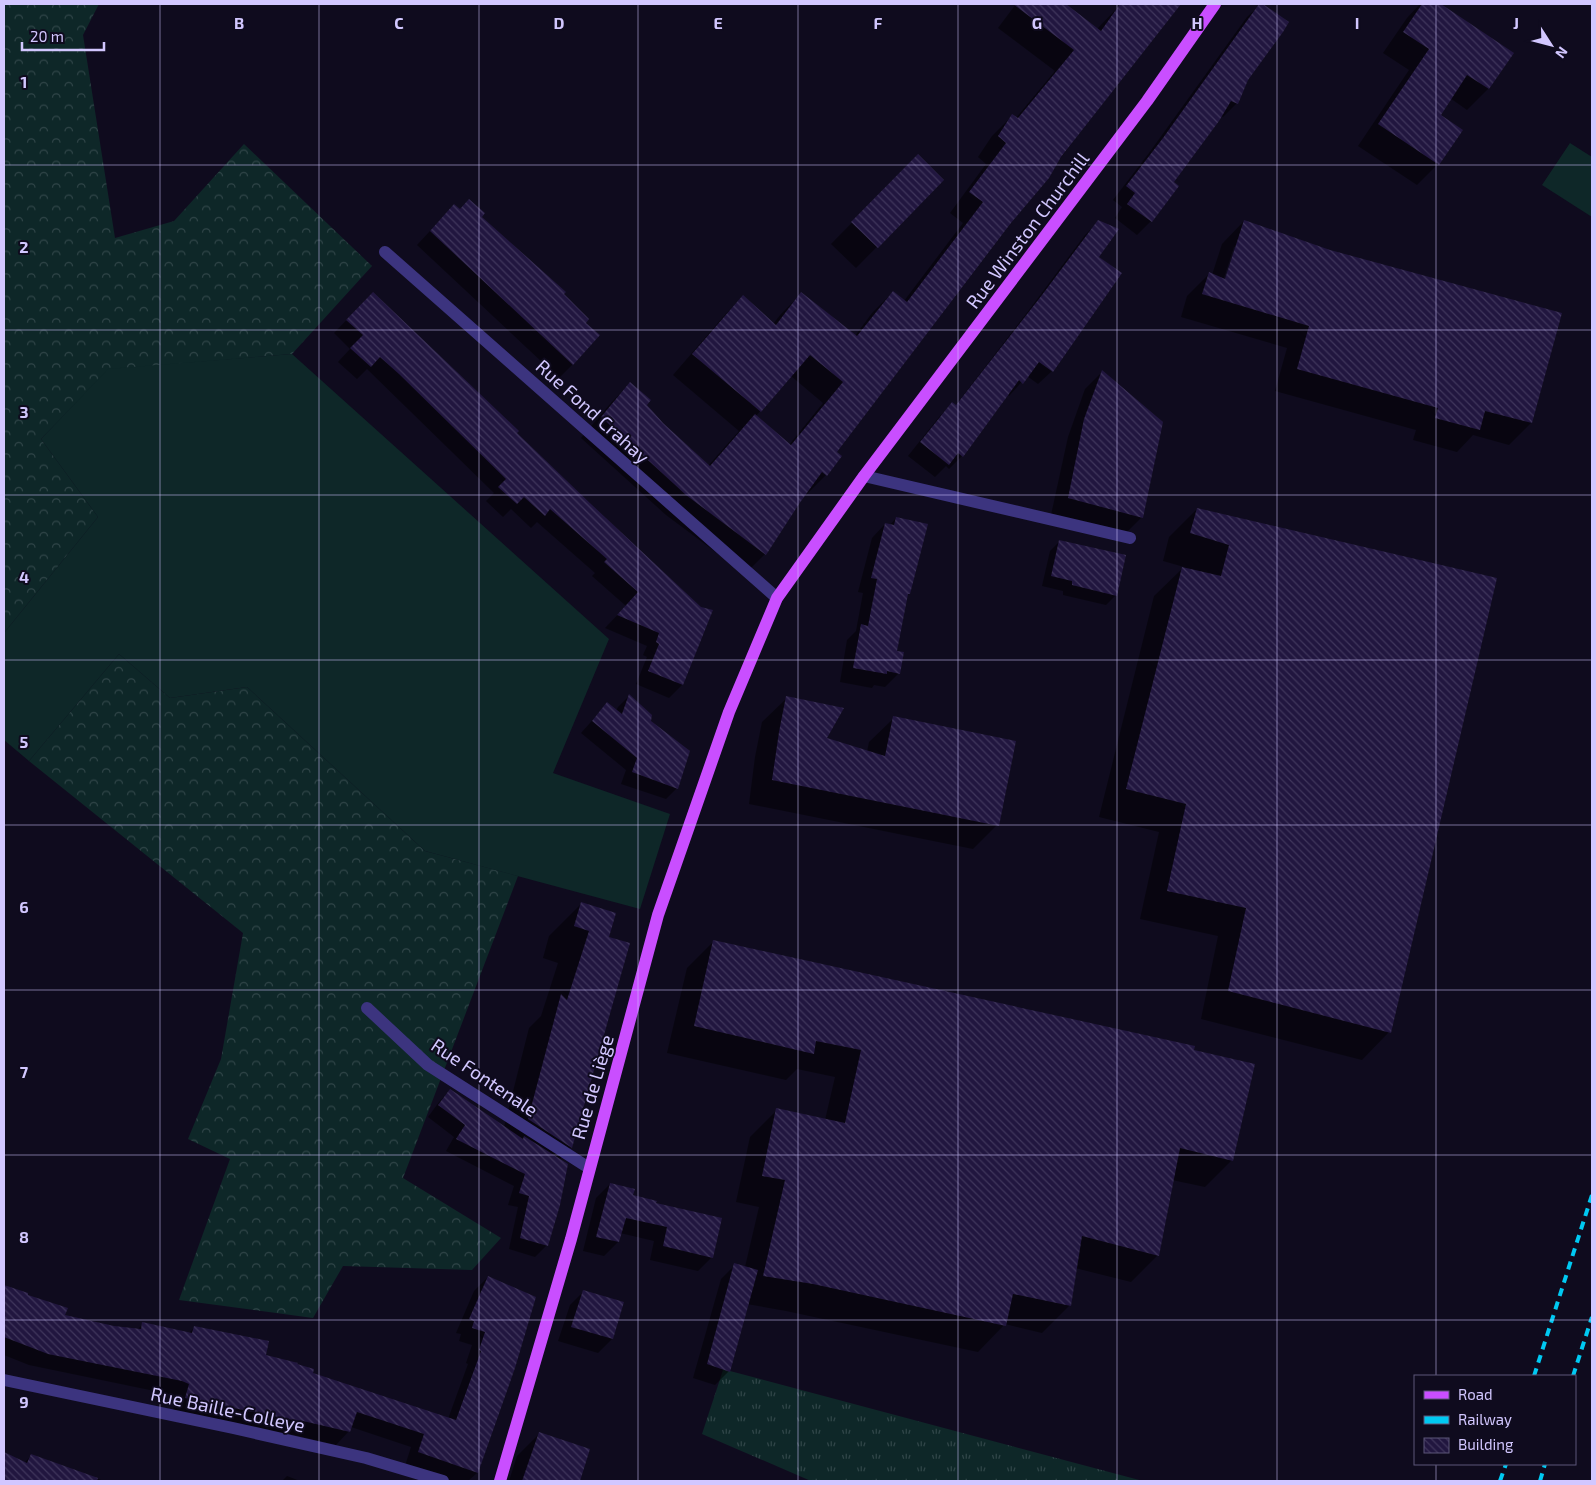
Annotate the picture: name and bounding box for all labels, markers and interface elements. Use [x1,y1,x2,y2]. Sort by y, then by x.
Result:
text: B [234,13,244,32]
text: C [394,13,404,32]
text: D [554,13,565,32]
text: E [713,13,723,32]
text: F [874,13,883,32]
text: G [1032,13,1042,32]
text: H [1191,13,1203,32]
text: I [1355,13,1359,32]
text: J [1513,13,1519,32]
scale bar [22,20,105,52]
north arrow [1526,20,1576,70]
text: 20 m [30,27,64,45]
text: N [1552,44,1572,62]
text: 1 [21,72,27,91]
street label: Rue Winston Churchill [961,147,1094,313]
text: 2 [19,237,29,256]
street label: Rue Fond Crahay [532,354,654,468]
text: 3 [19,402,29,421]
text: 4 [19,567,29,586]
text: 5 [20,732,29,751]
text: 6 [19,897,29,916]
street label: Rue de Liège [566,1032,618,1142]
street label: Rue Fontenale [427,1033,543,1121]
text: 7 [20,1062,29,1081]
text: 8 [19,1227,29,1246]
legend [1414,1375,1576,1465]
street label: Rue Baille-Colleye [149,1381,307,1437]
text: Road [1458,1385,1493,1403]
text: 9 [19,1392,29,1411]
text: Railway [1458,1410,1512,1428]
text: Building [1458,1435,1514,1453]

